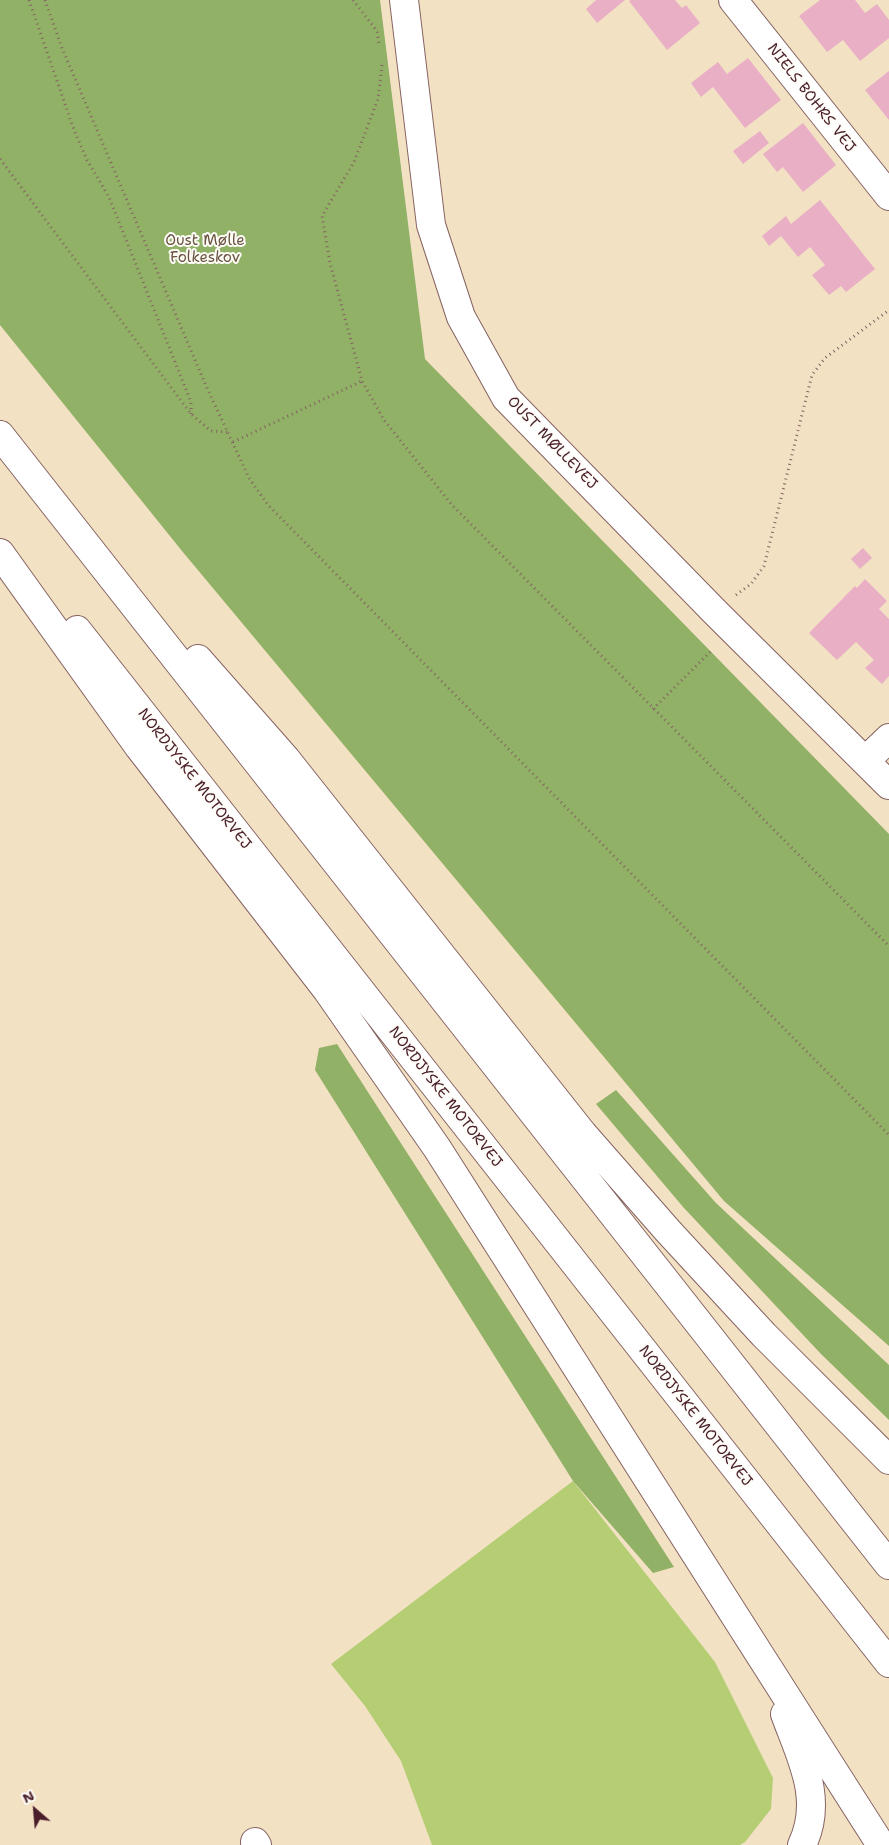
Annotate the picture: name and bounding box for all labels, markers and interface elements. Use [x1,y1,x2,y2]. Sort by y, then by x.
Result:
street label: NIELS BOHRS VEJ [763,40,859,156]
park label: Oust Mølle Folkeskov [165,232,245,267]
street label: OUST MØLLEVEJ [503,393,601,493]
street label: NORDJYSKE MOTORVEJ [133,705,255,853]
street label: NORDJYSKE MOTORVEJ [384,1023,506,1171]
street label: NORDJYSKE MOTORVEJ [634,1342,756,1490]
north arrow [10,1785,60,1835]
text: N [19,1786,37,1807]

